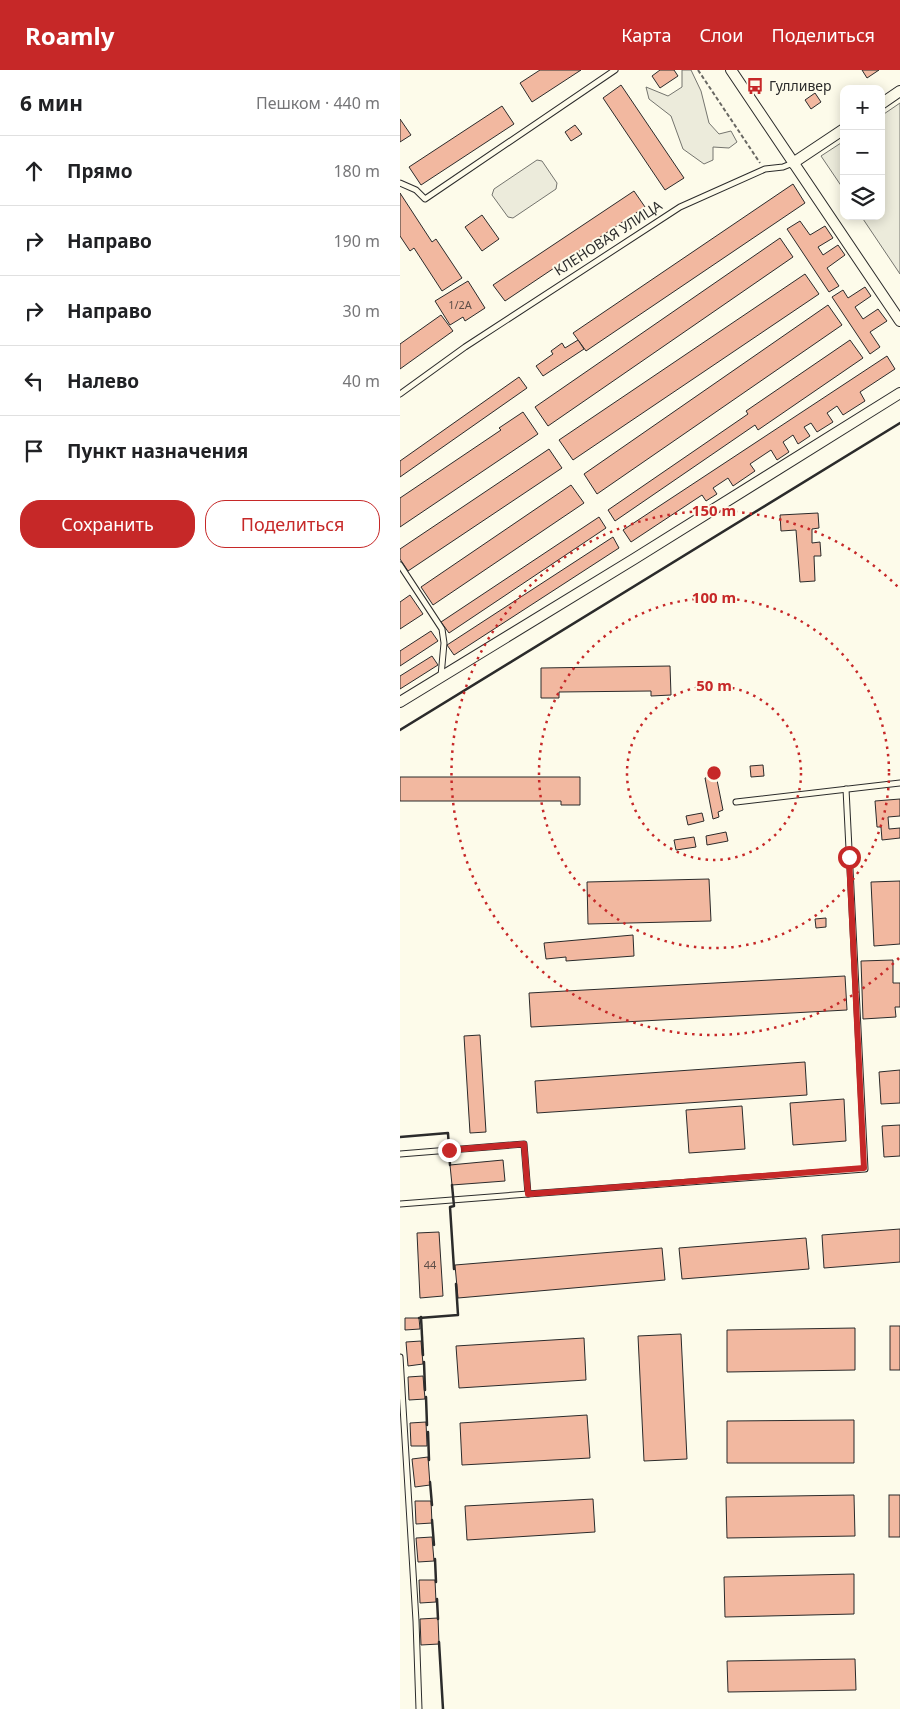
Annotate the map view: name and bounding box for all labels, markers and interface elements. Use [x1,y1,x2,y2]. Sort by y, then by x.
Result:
text: Roamly [25,19,114,52]
text: Карта [621,23,671,47]
text: Слои [699,23,743,47]
text: Поделиться [771,23,875,47]
bus stop icon: Гулливер [745,76,765,96]
place label: Гулливер [769,76,832,95]
map controls [840,85,885,220]
button: + [840,85,885,130]
text: 6 мин [20,89,83,117]
text: Пешком · 440 m [256,92,380,114]
button: − [840,130,885,175]
icon: ahead [20,157,48,185]
text: Прямо [67,158,133,184]
text: 180 m [333,160,380,182]
button: layers [840,175,885,220]
street label: КЛЕНОВАЯ УЛИЦА [550,196,665,280]
icon: right [20,227,48,255]
text: Направо [67,228,152,254]
text: 190 m [333,230,380,252]
icon: right [20,297,48,325]
house number: 1/2А [448,297,473,312]
text: Направо [67,298,152,324]
text: 30 m [343,300,380,322]
icon: left [20,367,48,395]
text: Налево [67,368,139,394]
text: 40 m [343,370,380,392]
icon: arrive [20,437,48,465]
text: Пункт назначения [67,438,248,464]
button: Сохранить [20,500,195,548]
button: Поделиться [205,500,380,548]
text: 150 m [692,500,736,520]
text: 100 m [692,587,736,607]
text: 50 m [696,675,732,695]
centre of rings [705,764,723,782]
route start [838,846,861,869]
route end [438,1139,461,1162]
house number: 44 [424,1257,437,1272]

